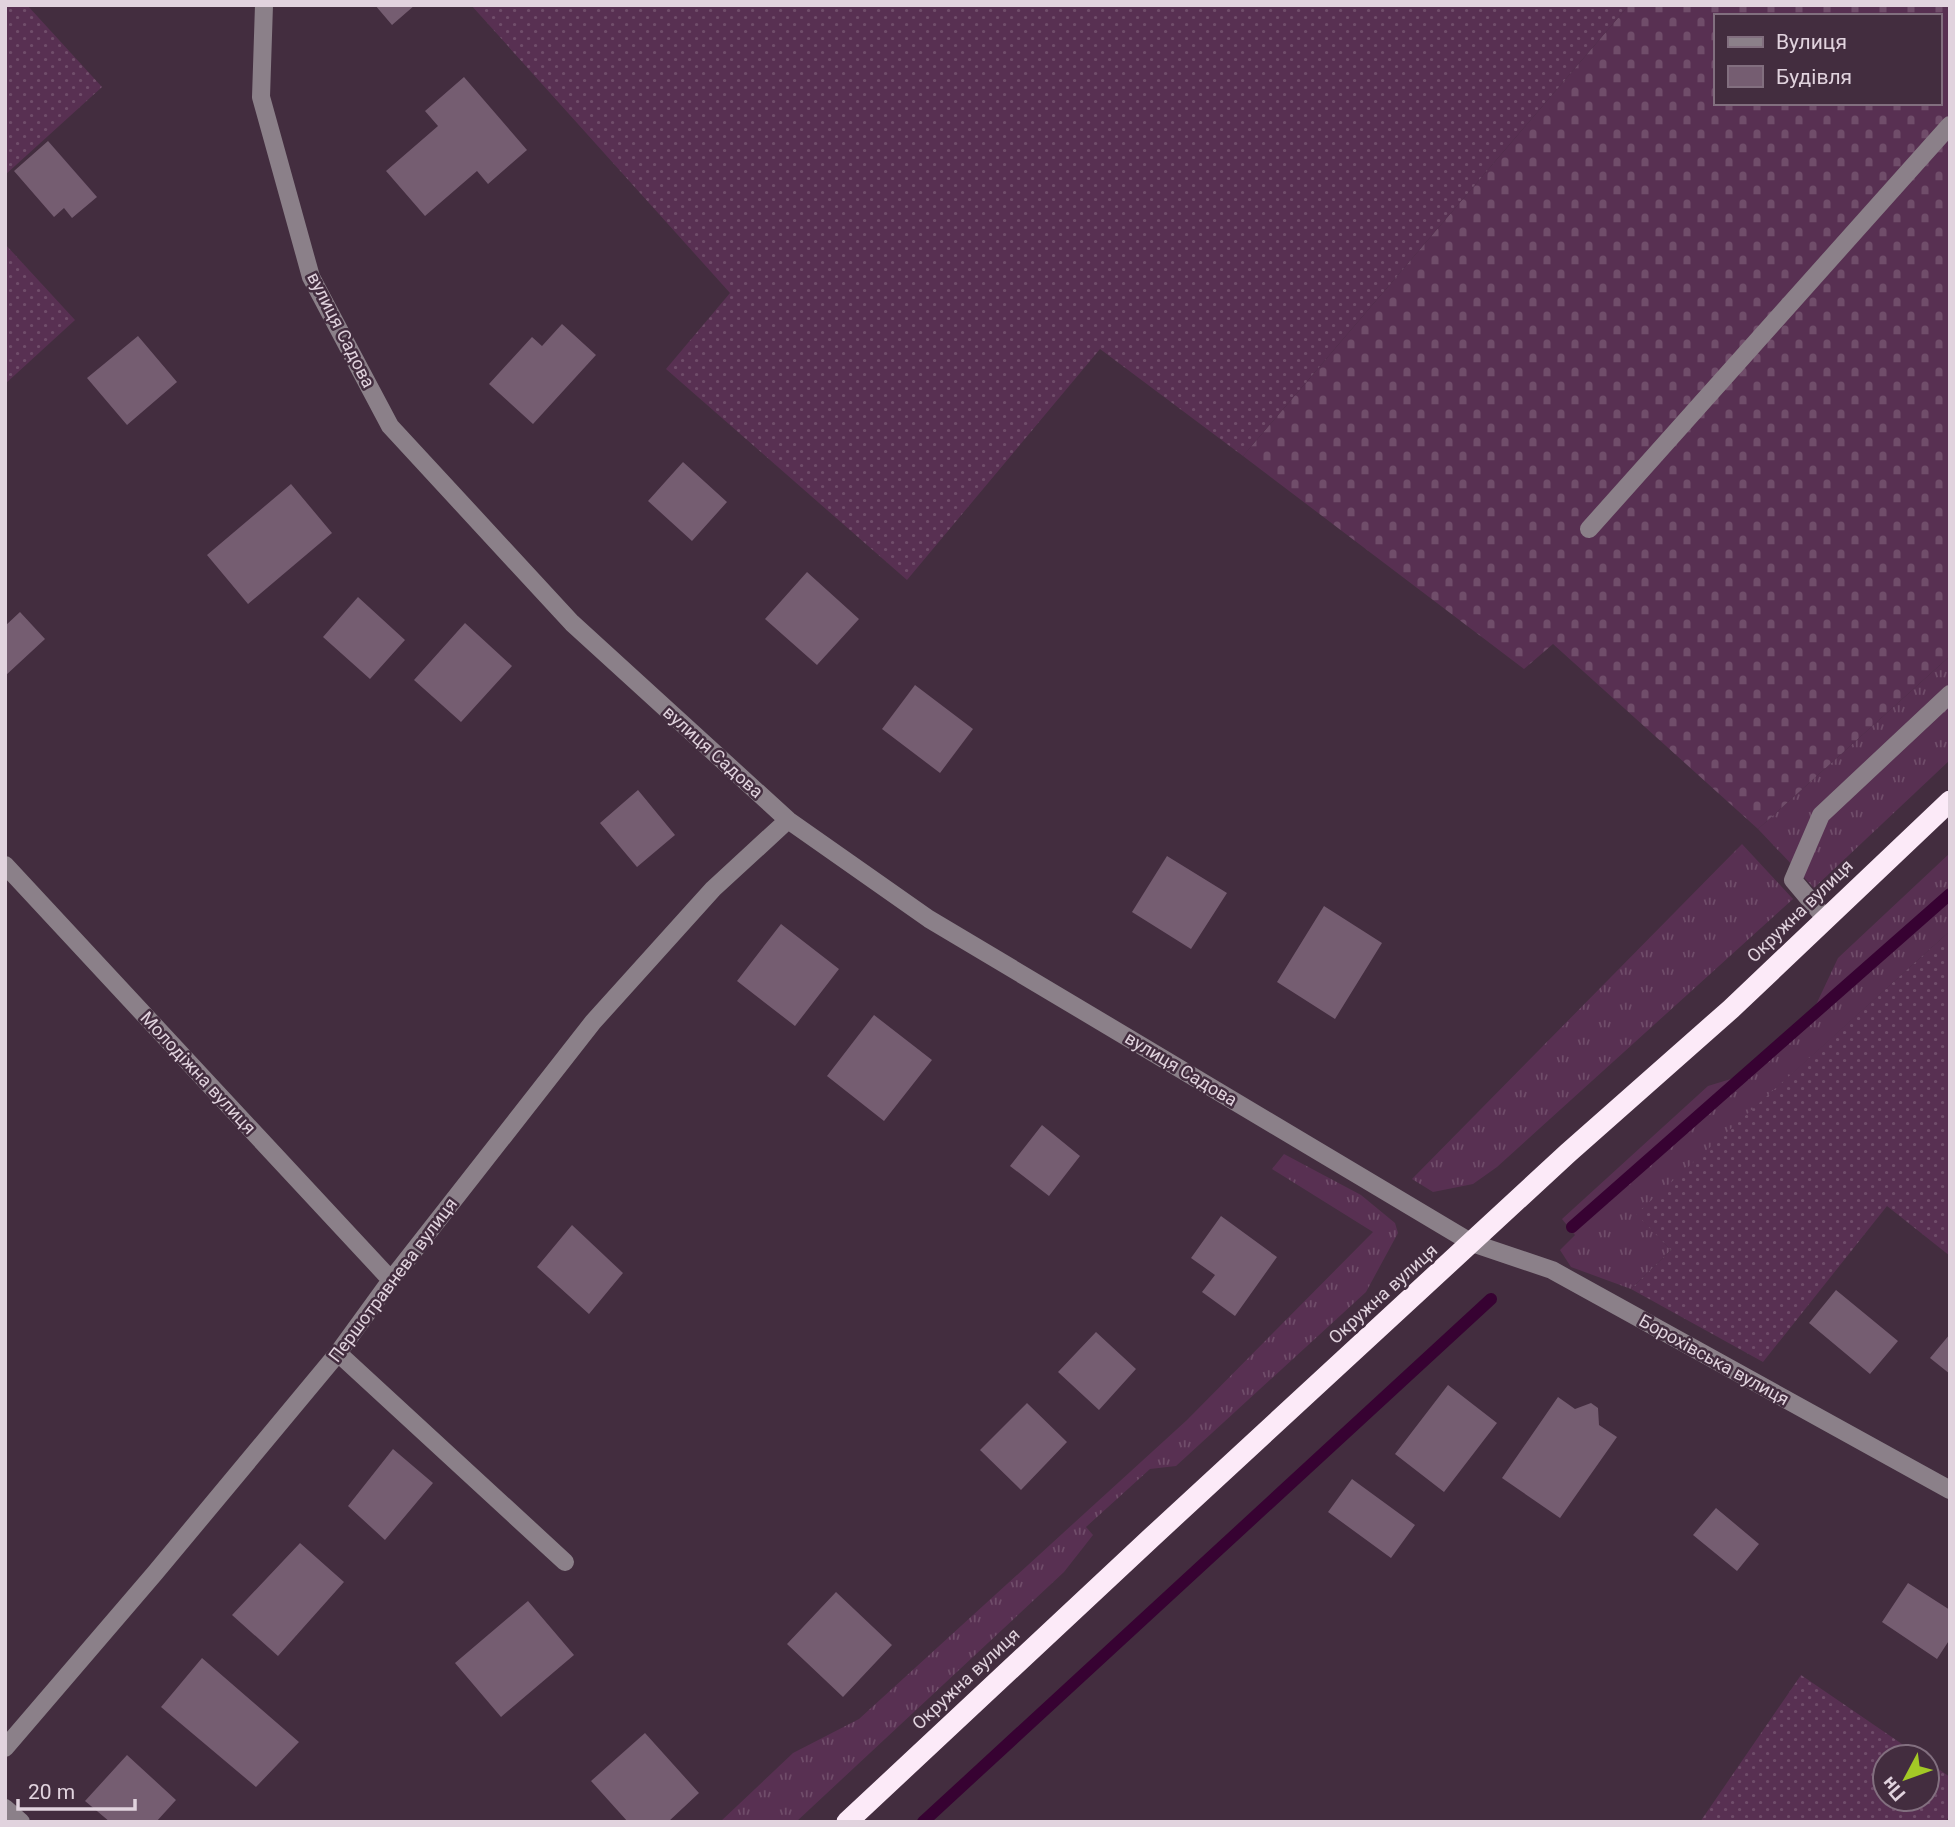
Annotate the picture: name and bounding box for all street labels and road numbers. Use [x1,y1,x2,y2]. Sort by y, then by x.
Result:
street label: вулиця Садова [303,268,380,391]
street label: вулиця Садова [659,701,768,802]
street label: Окружна вулиця [1742,855,1857,966]
street label: Молодіжна вулиця [136,1007,260,1138]
street label: вулиця Садова [1121,1027,1241,1110]
street label: Першотравнева вулиця [324,1193,461,1366]
street label: Окружна вулиця [1324,1239,1441,1348]
street label: Борохівська вулиця [1636,1310,1793,1410]
street label: Окружна вулиця [908,1624,1024,1734]

